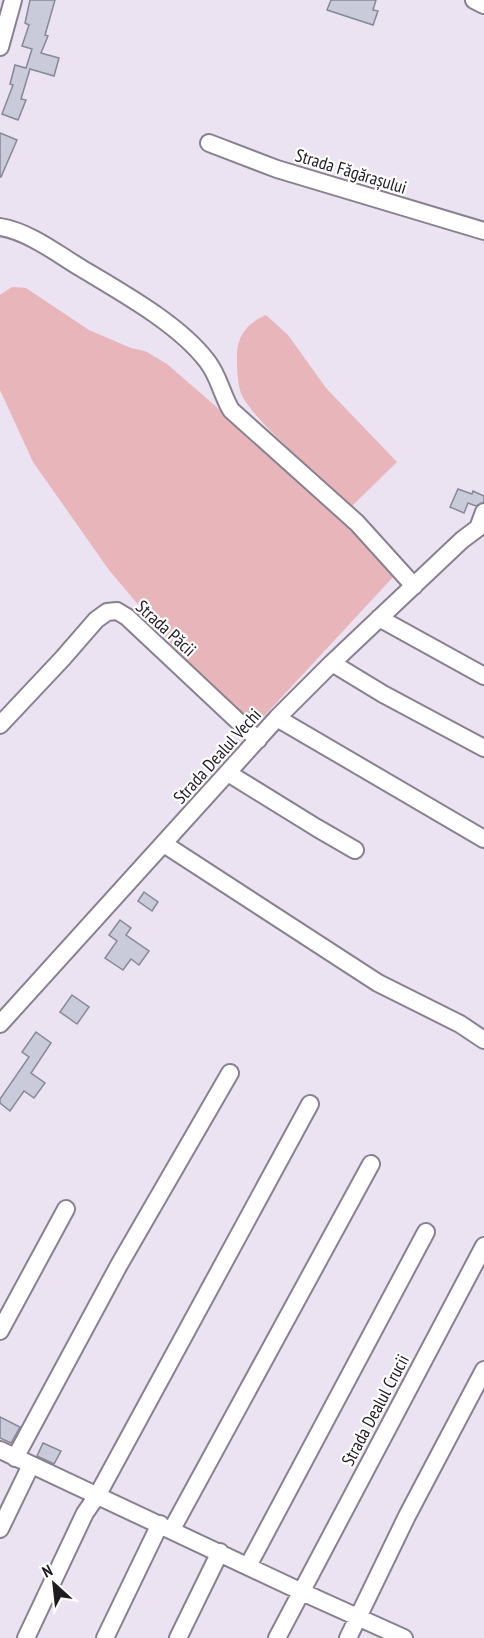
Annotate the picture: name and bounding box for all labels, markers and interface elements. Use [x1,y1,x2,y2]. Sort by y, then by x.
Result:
street label: Strada Făgărașului [293,143,409,199]
street label: Strada Păcii [131,595,201,661]
street label: Strada Dealul Vechi [168,704,266,808]
street label: Strada Dealul Crucii [336,1350,414,1470]
north arrow [24,1554,84,1614]
text: N [39,1560,56,1582]

